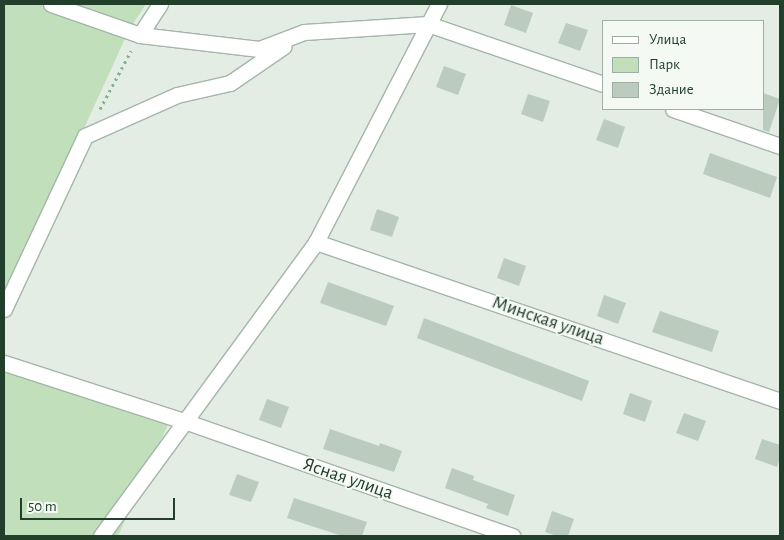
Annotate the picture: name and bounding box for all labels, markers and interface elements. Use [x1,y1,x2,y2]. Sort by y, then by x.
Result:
legend [602,20,764,110]
text: Улица [649,32,686,47]
text: Парк [649,57,680,72]
text: Здание [649,82,694,97]
street label: Минская улица [489,291,607,351]
street label: Ясная улица [300,453,396,505]
scale bar [22,488,178,520]
text: 50 m [28,499,57,514]

